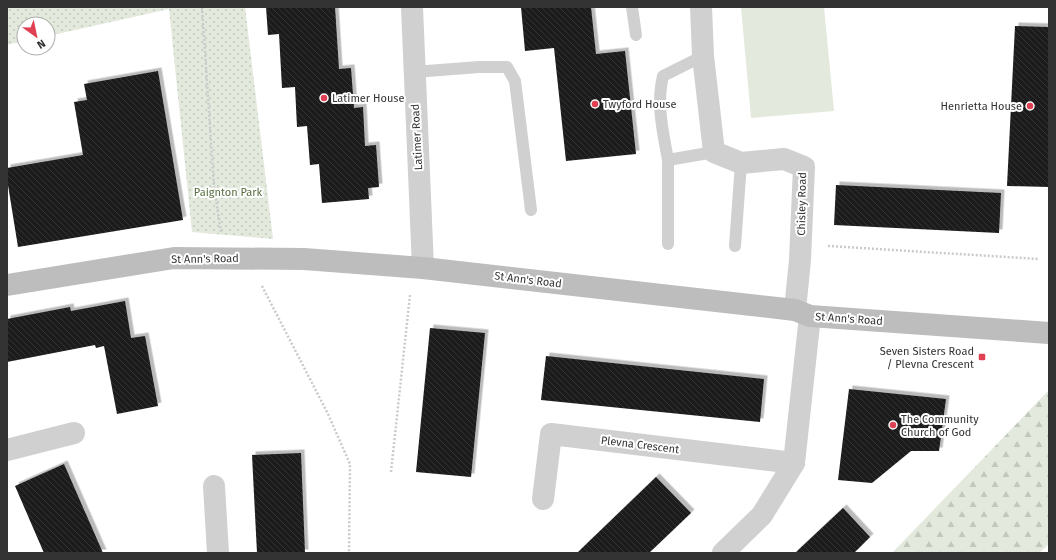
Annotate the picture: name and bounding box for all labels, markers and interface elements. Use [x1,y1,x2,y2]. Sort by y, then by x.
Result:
north arrow [16,16,56,56]
text: N [35,37,48,51]
place label: Latimer House [332,92,404,105]
marker: Latimer House [319,93,329,103]
place label: Twyford House [603,98,677,111]
marker: Twyford House [590,99,600,109]
place label: Henrietta House [941,100,1022,113]
marker: Henrietta House [1025,101,1035,111]
street label: Latimer Road [409,104,425,170]
street label: Chisley Road [795,172,809,236]
park label: Paignton Park [194,186,263,199]
street label: St Ann's Road [171,252,239,266]
street label: St Ann's Road [494,269,562,291]
street label: St Ann's Road [815,310,883,328]
place label: Seven Sisters Road / Plevna Crescent [880,345,974,371]
marker: Seven Sisters Road / Plevna Crescent [977,352,987,362]
place label: The Community Church of God [901,413,979,439]
marker: The Community Church of God [888,420,898,430]
street label: Plevna Crescent [600,434,680,456]

